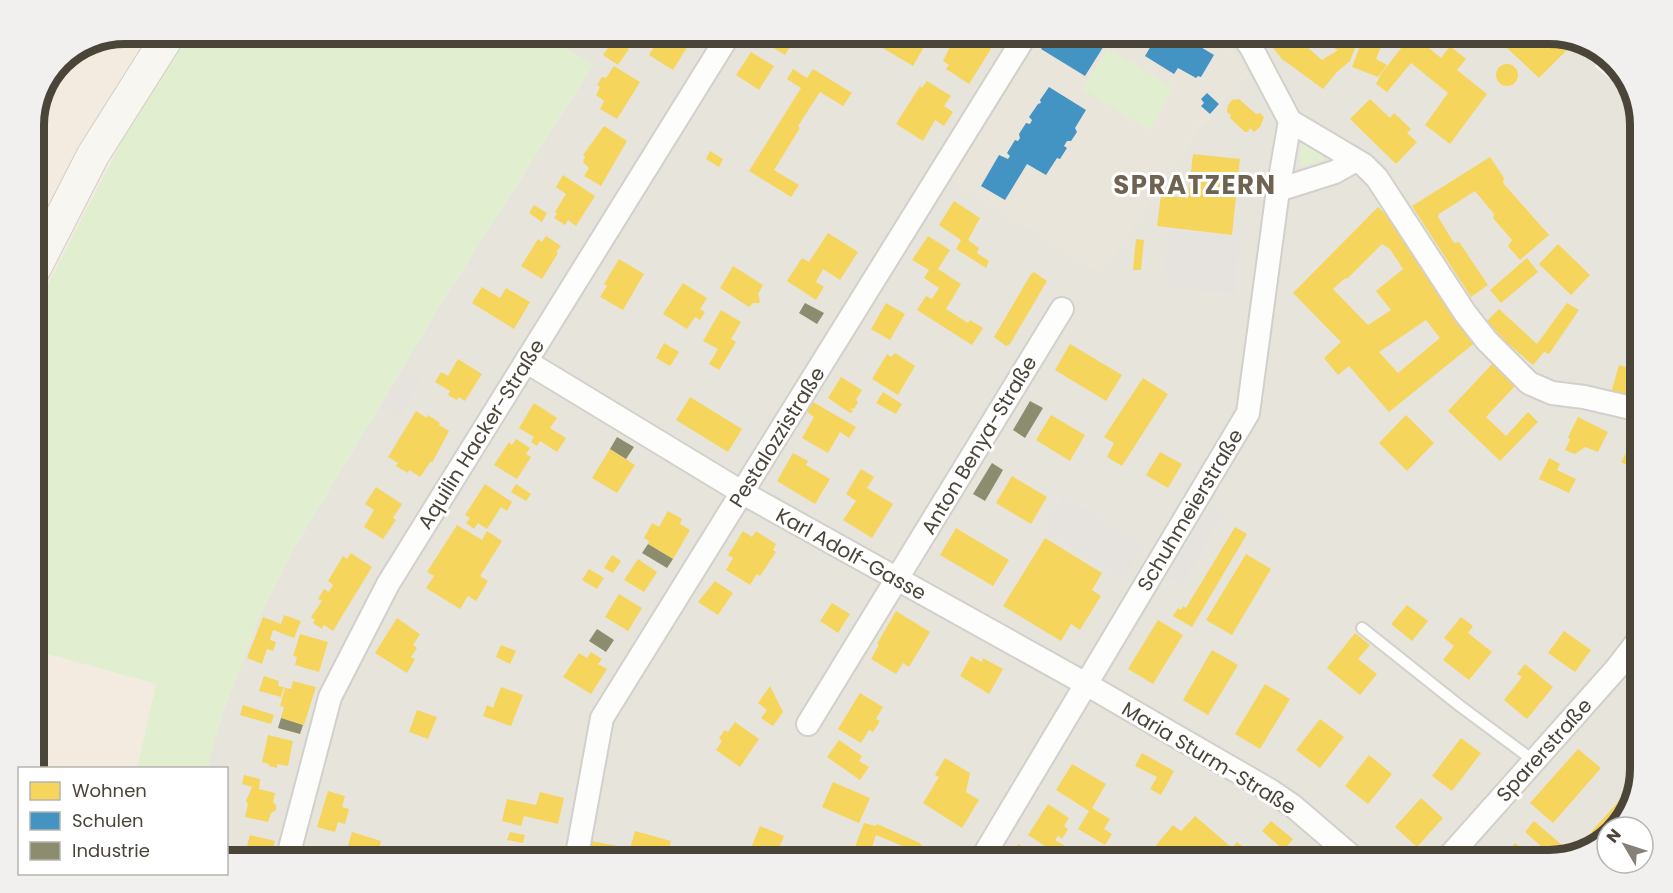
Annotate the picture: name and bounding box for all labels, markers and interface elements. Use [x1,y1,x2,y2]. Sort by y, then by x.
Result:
district label: SPRATZERN [1113,167,1277,203]
street label: Aquilin Hacker-Straße [411,334,551,534]
street label: Anton Benya-Straße [915,350,1043,540]
street label: Pestalozzistraße [723,361,831,513]
street label: Schuhmeierstraße [1130,424,1250,596]
street label: Karl Adolf-Gasse [771,501,931,607]
street label: Sparerstraße [1490,692,1598,808]
street label: Maria Sturm-Straße [1117,695,1301,821]
legend [18,767,228,875]
text: Wohnen [72,778,147,803]
text: Schulen [72,808,144,833]
north arrow [1595,815,1655,875]
text: N [1601,824,1626,848]
text: Industrie [72,838,150,863]

